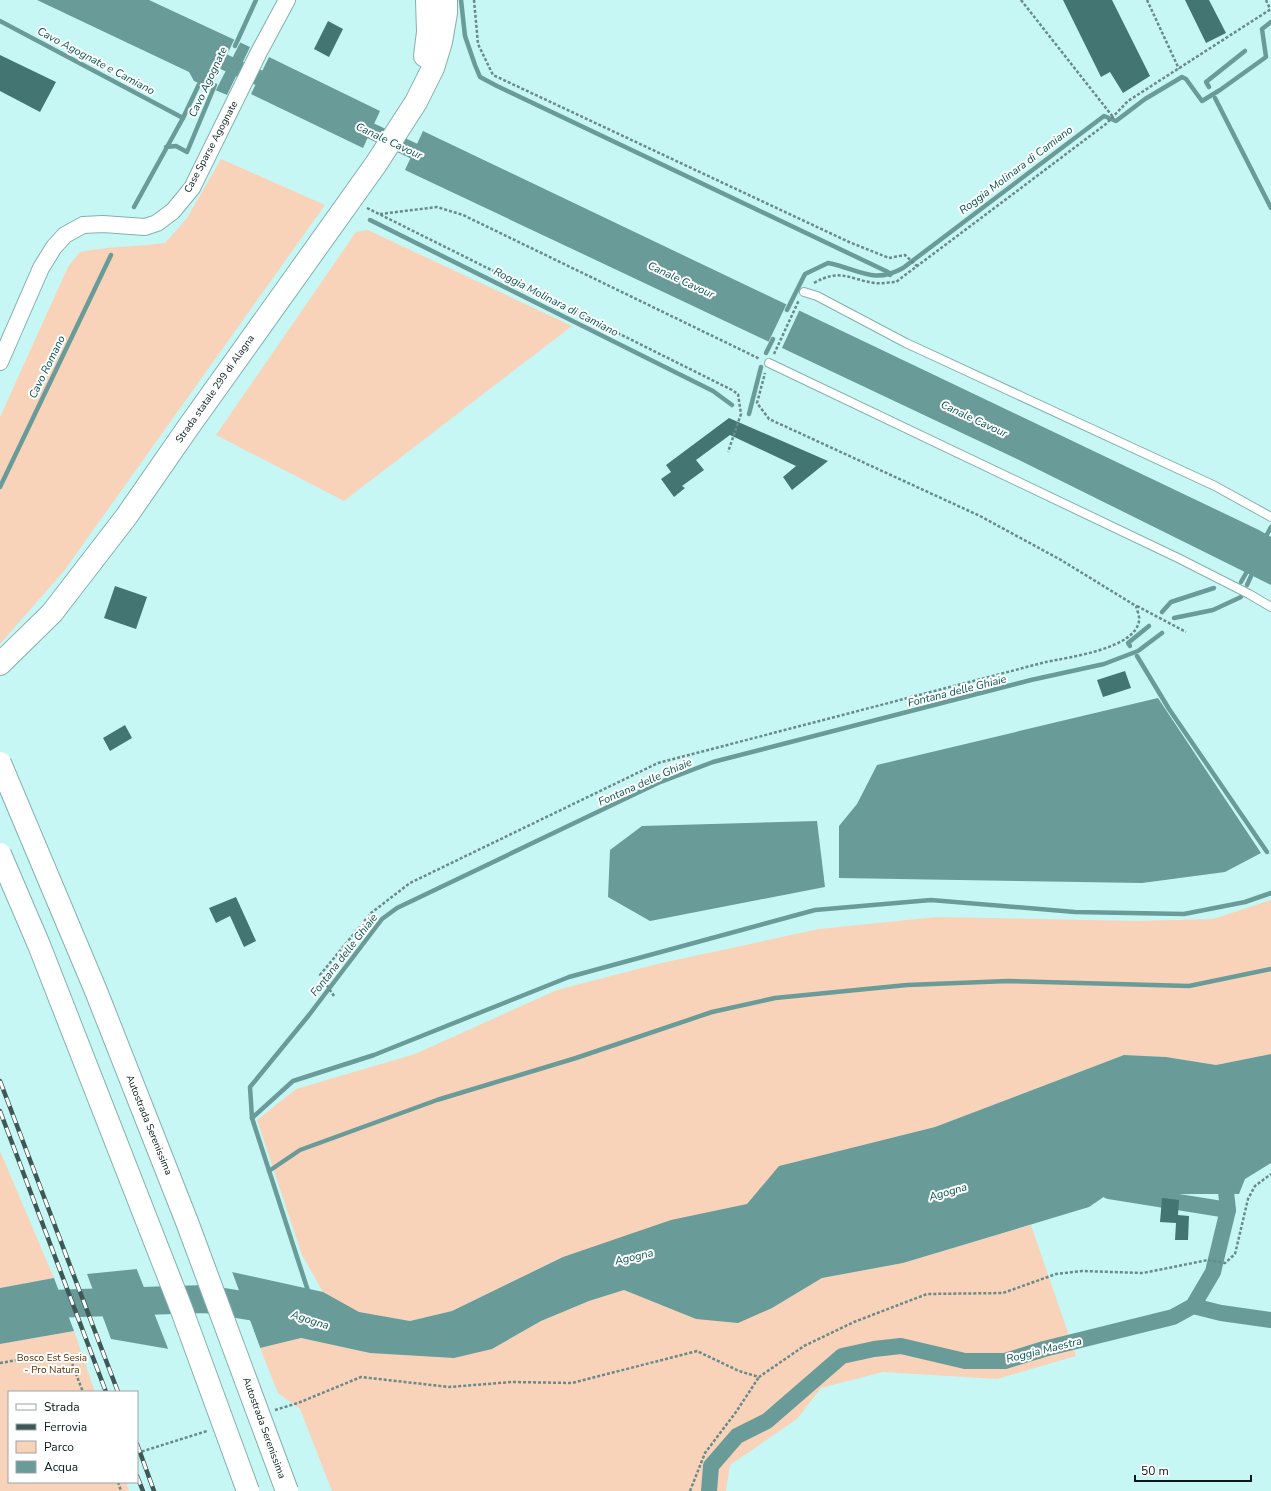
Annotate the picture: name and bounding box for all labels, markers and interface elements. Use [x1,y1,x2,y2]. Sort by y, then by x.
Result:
water label: Cavo Agognate e Camiano [35,24,157,98]
water label: Cavo Agognate [185,44,231,120]
street label: Case Sparse Agognate [181,99,241,195]
water label: Canale Cavour [353,119,426,163]
water label: Roggia Molinara di Camiano [956,122,1076,218]
water label: Canale Cavour [645,258,718,302]
water label: Roggia Molinara di Camiano [491,264,621,340]
street label: Strada statale 299 di Alagna [172,332,258,446]
water label: Cavo Romano [25,333,69,401]
water label: Canale Cavour [938,397,1011,441]
water label: Fontana delle Ghiaie [906,671,1008,711]
water label: Fontana delle Ghiaie [596,755,694,809]
water label: Fontana delle Ghiaie [307,910,381,999]
street label: Autostrada Serenissima [123,1073,175,1177]
water label: Agogna [926,1179,969,1205]
water label: Agogna [612,1245,655,1269]
water label: Agogna [288,1307,331,1333]
water label: Roggia Maestra [1005,1333,1083,1367]
park label: Bosco Est Sesia - Pro Natura [17,1351,87,1377]
street label: Autostrada Serenissima [239,1375,289,1481]
legend [8,1391,138,1483]
text: Strada [44,1399,80,1415]
text: Ferrovia [44,1419,87,1435]
text: Parco [44,1439,74,1455]
scale bar [1135,1457,1251,1483]
text: Acqua [44,1459,78,1475]
text: 50 m [1141,1463,1169,1479]

